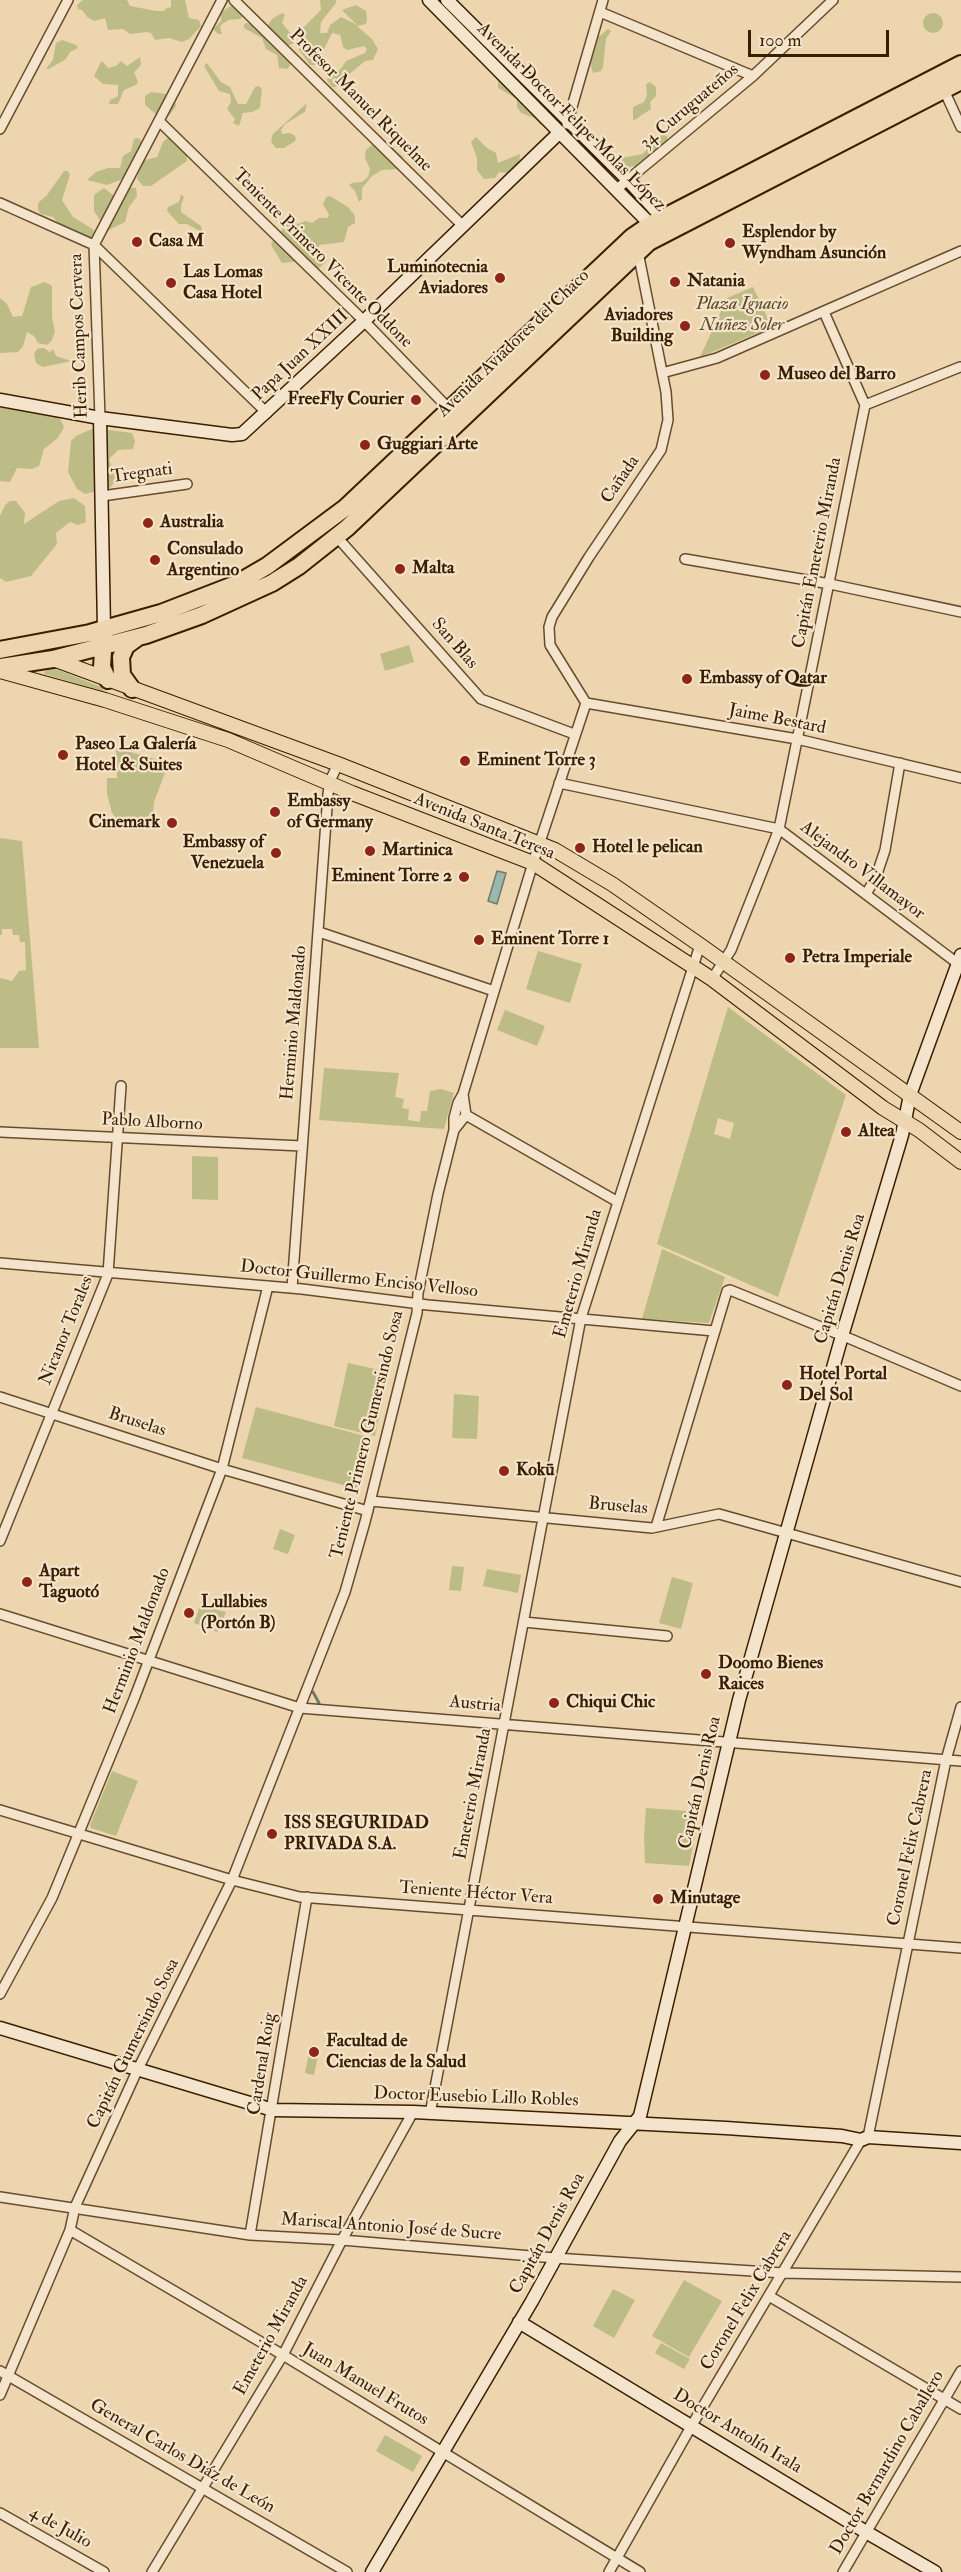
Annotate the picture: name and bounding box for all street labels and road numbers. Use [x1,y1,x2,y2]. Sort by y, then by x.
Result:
street label: Avenida Doctor Felipe Molas López [472,19,670,217]
street label: Profesor Manuel Riquelme [284,25,436,177]
street label: 34 Curuguateños [636,60,744,154]
street label: Teniente Primero Vicente Oddone [228,165,416,353]
street label: Herib Campos Cervera [66,253,94,419]
street label: Avenida Aviadores del Chaco [433,266,595,422]
street label: Papa Juan XXIII [248,306,354,406]
street label: Cañada [597,452,645,508]
street label: Capitán Emeterio Miranda [789,456,847,650]
street label: Tregnati [110,459,174,489]
street label: San Blas [426,614,482,674]
street label: Jaime Bestard [727,700,827,740]
street label: Avenida Santa Teresa [410,789,558,865]
street label: Alejandro Villamayor [795,817,929,925]
street label: Herminio Maldonado [277,945,313,1101]
street label: Pablo Alborno [101,1110,203,1136]
street label: Emeterio Miranda [550,1207,608,1341]
street label: Capitán Denis Roa [811,1211,871,1347]
street label: Doctor Guillermo Enciso Velloso [239,1257,479,1303]
street label: Nicanor Torales [35,1273,99,1389]
street label: Teniente Primero Gumersindo Sosa [327,1309,409,1561]
street label: Bruselas [105,1404,169,1442]
street label: Bruselas [587,1494,649,1520]
street label: Herminio Maldonado [100,1565,176,1717]
street label: Austria [448,1692,502,1718]
street label: Capitán Denis Roa [675,1715,727,1851]
street label: Emeterio Miranda [451,1726,497,1862]
street label: Coronel Felix Cabrera [884,1768,938,1928]
street label: Teniente Héctor Vera [399,1878,553,1910]
street label: Capitán Gumersindo Sosa [83,1955,185,2133]
street label: Cardenal Roig [244,2011,282,2117]
street label: Doctor Eusebio Lillo Robles [373,2084,579,2112]
street label: Capitán Denis Roa [506,2170,590,2298]
street label: Mariscal Antonio José de Sucre [280,2210,502,2246]
street label: Coronel Felix Cabrera [697,2227,797,2375]
street label: Emeterio Miranda [230,2272,314,2400]
street label: Juan Manuel Frutos [298,2339,432,2431]
street label: Doctor Bernardino Caballero [826,2367,950,2559]
street label: Doctor Antolín Irala [669,2385,805,2479]
street label: General Carlos Diáz de León [86,2395,278,2519]
street label: 4 de Julio [25,2502,95,2554]

